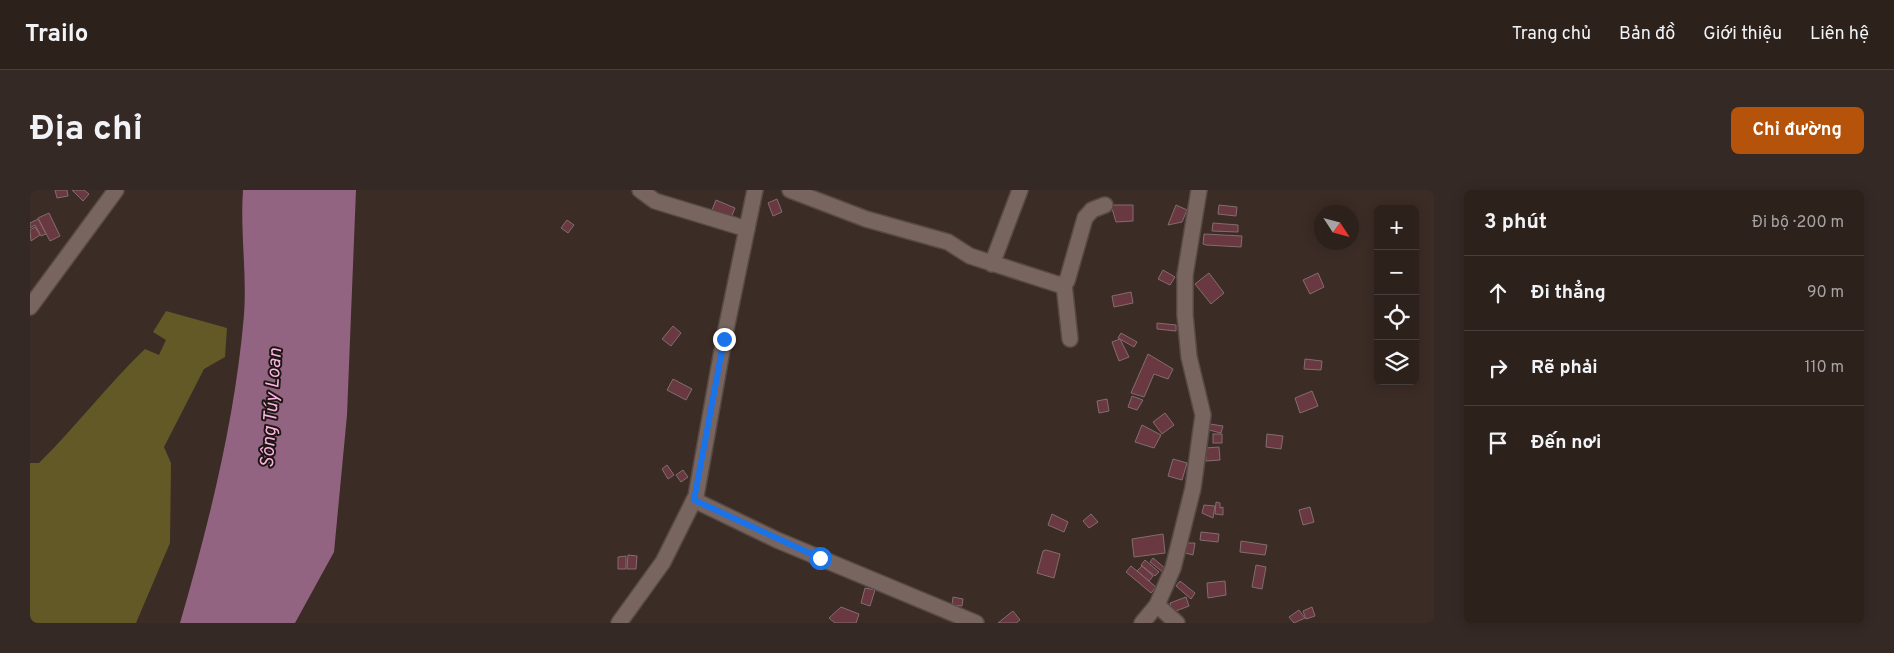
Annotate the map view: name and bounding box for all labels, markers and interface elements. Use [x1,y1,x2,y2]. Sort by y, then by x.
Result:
text: Trailo [25,20,88,50]
text: Trang chủ [1512,23,1591,46]
text: Bản đồ [1619,23,1675,46]
text: Giới thiệu [1703,23,1782,46]
text: Liên hệ [1810,23,1869,46]
button: Chỉ đường [1731,107,1864,154]
text: Địa chỉ [30,108,143,152]
north arrow [1314,205,1359,250]
map controls [1374,205,1419,385]
button: + [1374,205,1419,250]
text: 3 phút [1484,209,1547,236]
text: Đi bộ · 200 m [1752,213,1844,233]
button: − [1374,250,1419,295]
icon: ahead [1484,279,1512,307]
text: Đi thẳng [1531,281,1606,305]
text: 90 m [1807,283,1844,303]
button: locate [1374,295,1419,340]
route end [713,328,736,351]
button: layers [1374,340,1419,385]
water label: Sông Túy Loan [256,347,288,469]
icon: right [1484,354,1512,382]
text: Rẽ phải [1531,356,1598,380]
text: 110 m [1804,358,1844,378]
icon: arrive [1484,429,1512,457]
text: Đến nơi [1531,431,1601,455]
route start [809,547,832,570]

